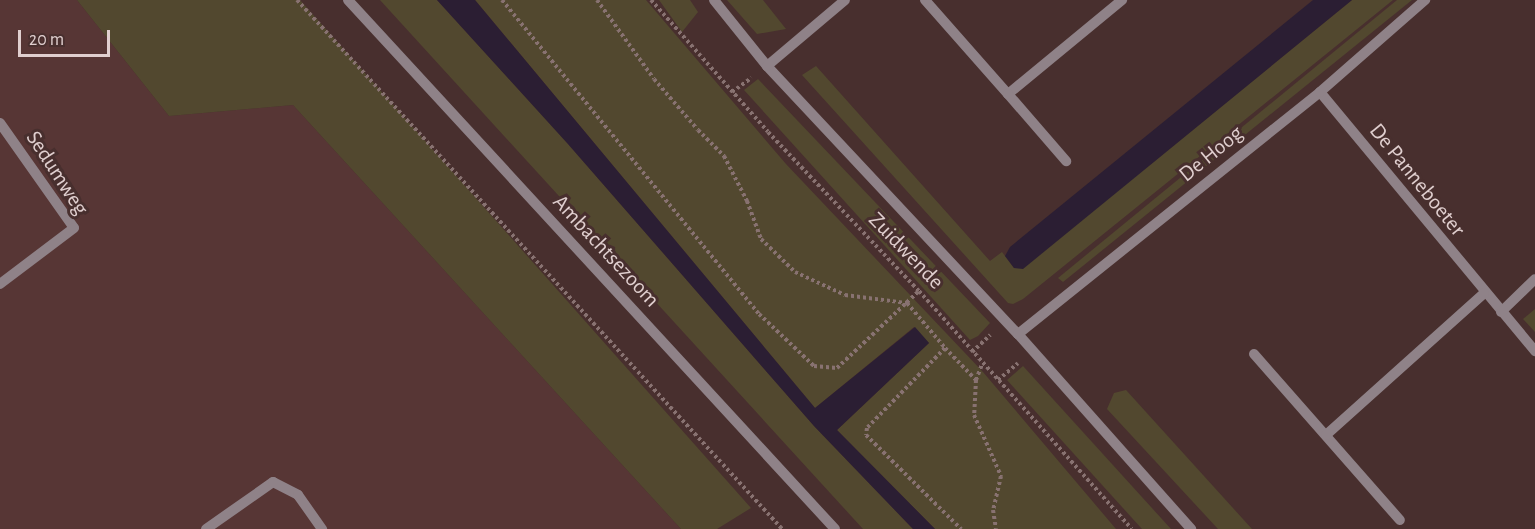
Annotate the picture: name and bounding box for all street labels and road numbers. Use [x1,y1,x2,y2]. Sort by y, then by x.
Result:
street label: De Panneboeter [1363,118,1471,242]
street label: De Hoog [1174,120,1248,188]
street label: Sedumweg [20,126,94,220]
street label: Ambachtsezoom [547,189,665,313]
street label: Zuidwende [863,207,949,295]

